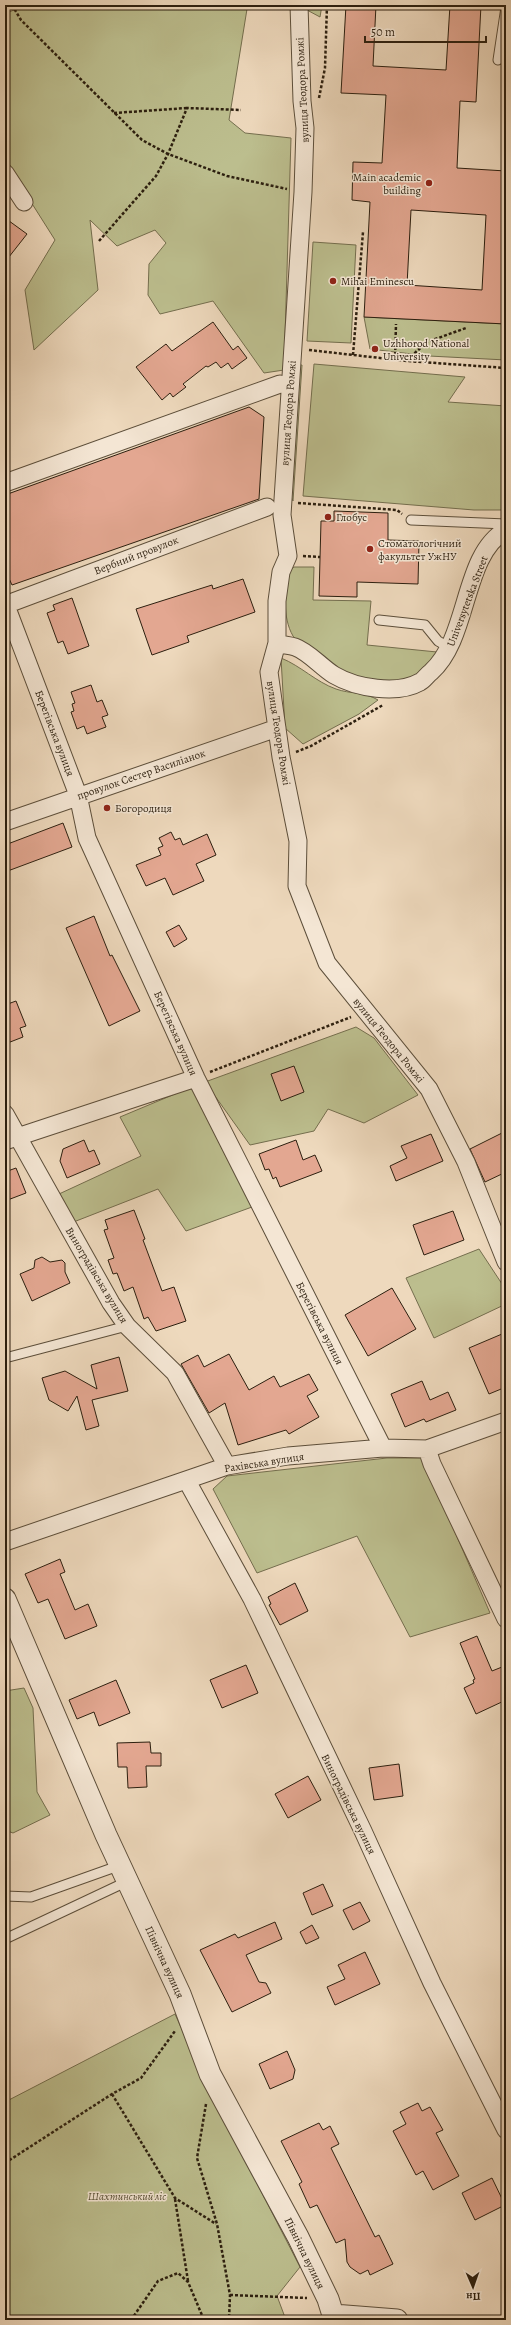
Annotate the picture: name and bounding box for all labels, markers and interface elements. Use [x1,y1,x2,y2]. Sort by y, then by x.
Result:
scale bar [365,18,486,44]
text: 50 m [371,24,395,40]
street label: вулиця Теодора Ромжі [292,37,313,143]
place label: Main academic building [353,170,421,198]
marker: Main academic building [424,178,434,188]
place label: Mihai Eminescu [341,274,414,289]
marker: Mihai Eminescu [328,276,338,286]
place label: Uzhhorod National University [383,336,470,364]
marker: Uzhhorod National University [370,344,380,354]
street label: вулиця Теодора Ромжі [277,360,300,466]
place label: Глобус [336,510,367,525]
marker: Глобус [323,512,333,522]
street label: Вербний провулок [92,532,181,578]
place label: Стоматологічний факультет УжНУ [378,536,462,564]
marker: Стоматологічний факультет УжНУ [365,544,375,554]
street label: Universytetska Street [443,553,492,649]
street label: вулиця Теодора Ромжі [263,680,294,786]
street label: Берегівська вулиця [31,688,78,778]
street label: провулок Сестер Василіанок [75,745,208,804]
place label: Богородиця [115,801,172,816]
marker: Богородиця [102,803,112,813]
street label: Берегівська вулиця [150,989,201,1078]
street label: вулиця Теодора Ромжі [350,995,428,1086]
street label: Виноградівська вулиця [62,1224,131,1326]
street label: Берегівська вулиця [292,1279,347,1367]
street label: Рахівська вулиця [223,1449,305,1476]
street label: Виноградівська вулиця [318,1752,379,1857]
street label: Північна вулиця [141,1924,188,2001]
park label: Шахтинський ліс [88,2189,166,2204]
street label: Північна вулиця [281,2215,328,2292]
north arrow [453,2267,493,2307]
text: Пн [465,2289,481,2304]

